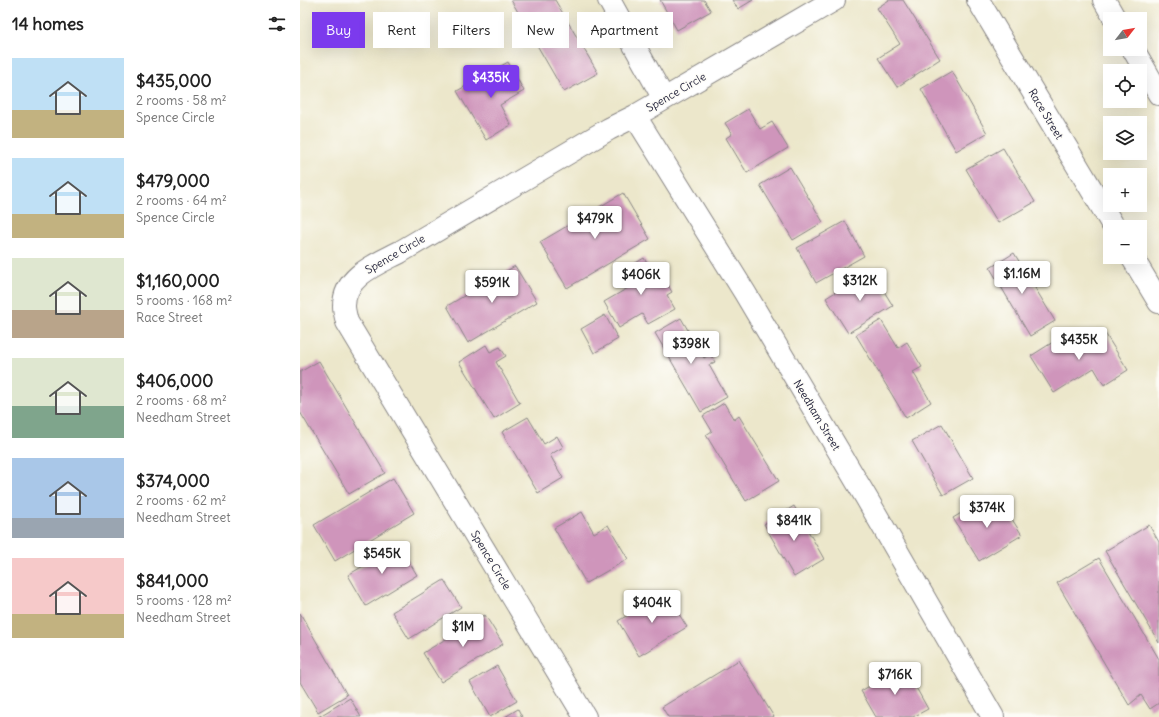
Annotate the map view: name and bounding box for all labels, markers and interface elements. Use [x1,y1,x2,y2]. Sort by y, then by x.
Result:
chip: Buy [312,12,365,48]
chip: Rent [373,12,430,48]
chip: Filters [438,12,504,48]
chip: New [512,12,569,48]
chip: Apartment [577,12,673,48]
north arrow [1103,12,1147,56]
map controls [1103,12,1147,264]
text: 14 homes [12,13,84,35]
icon: filters [266,13,288,35]
button: locate [1103,64,1147,108]
pin: $435K [463,65,519,99]
text: $435K [472,69,510,86]
street label: Spence Circle [644,69,708,115]
text: $435,000 [136,70,212,92]
icon: home [44,74,92,122]
street label: Race Street [1025,86,1067,142]
text: 2 rooms · 58 m² [136,92,227,109]
text: Spence Circle [136,109,215,126]
button: layers [1103,116,1147,160]
button: + [1103,168,1147,212]
text: $479,000 [136,170,210,192]
icon: home [44,174,92,222]
text: 2 rooms · 64 m² [136,192,227,209]
pin: $479K [567,206,623,240]
text: Spence Circle [136,209,215,226]
text: $479K [577,210,613,227]
button: − [1103,220,1147,264]
street label: Spence Circle [363,231,427,277]
pin: $1.16M [989,261,1055,295]
pin: $406K [613,262,669,296]
text: $1.16M [1003,265,1041,282]
text: $406K [622,266,660,283]
pin: $312K [832,268,888,302]
text: $1,160,000 [136,270,220,292]
pin: $591K [464,270,520,304]
text: $312K [843,272,877,289]
icon: home [44,274,92,322]
text: $591K [474,274,510,291]
text: 5 rooms · 168 m² [136,292,232,309]
text: Race Street [136,309,203,326]
pin: $435K [1051,327,1107,361]
pin: $398K [663,331,719,365]
text: $435K [1060,331,1098,348]
text: $398K [672,335,710,352]
text: $406,000 [136,370,213,392]
icon: home [44,374,92,422]
street label: Needham Street [790,377,844,453]
text: 2 rooms · 68 m² [136,392,227,409]
text: Needham Street [136,409,231,426]
text: $374,000 [136,470,210,492]
icon: home [44,474,92,522]
text: 2 rooms · 62 m² [136,492,226,509]
pin: $374K [959,495,1015,529]
text: $374K [969,499,1005,516]
pin: $841K [766,508,822,542]
text: Needham Street [136,509,231,526]
text: $841K [776,512,812,529]
street label: Spence Circle [468,528,514,592]
pin: $545K [354,541,410,575]
text: $545K [363,545,401,562]
text: $841,000 [136,570,209,592]
icon: home [44,574,92,622]
pin: $404K [624,590,680,624]
text: 5 rooms · 128 m² [136,592,232,609]
text: $404K [633,594,671,611]
text: Needham Street [136,609,231,626]
pin: $1M [444,614,482,648]
text: $1M [452,618,474,635]
pin: $716K [867,662,923,696]
text: $716K [878,666,912,683]

